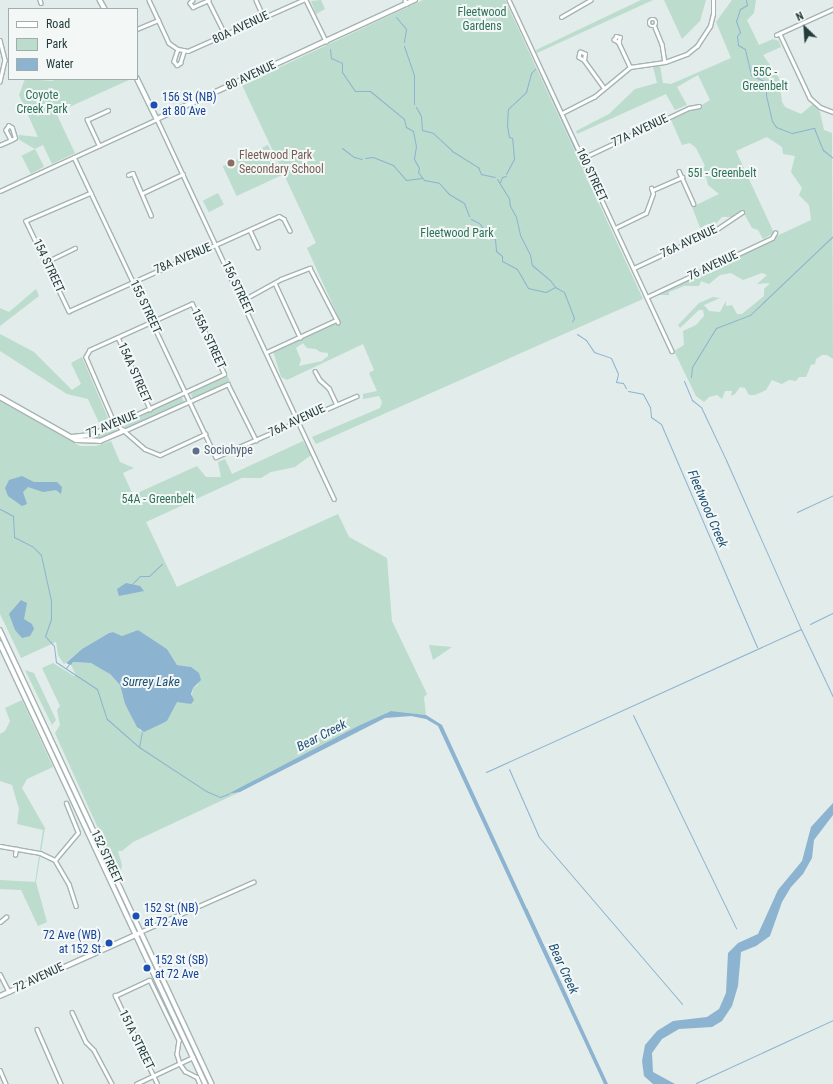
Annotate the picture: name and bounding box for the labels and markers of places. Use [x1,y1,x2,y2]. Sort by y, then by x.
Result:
place label: 156 St (NB) at 80 Ave [162,91,217,119]
marker: 156 St (NB) at 80 Ave [149,100,159,110]
place label: Fleetwood Park Secondary School [239,149,324,177]
marker: Fleetwood Park Secondary School [226,158,236,168]
place label: Sociohype [204,444,253,458]
marker: Sociohype [191,446,201,456]
place label: 152 St (NB) at 72 Ave [144,902,199,930]
marker: 152 St (NB) at 72 Ave [131,911,141,921]
place label: 72 Ave (WB) at 152 St [43,929,101,957]
marker: 72 Ave (WB) at 152 St [104,938,114,948]
place label: 152 St (SB) at 72 Ave [155,954,208,982]
marker: 152 St (SB) at 72 Ave [142,963,152,973]

